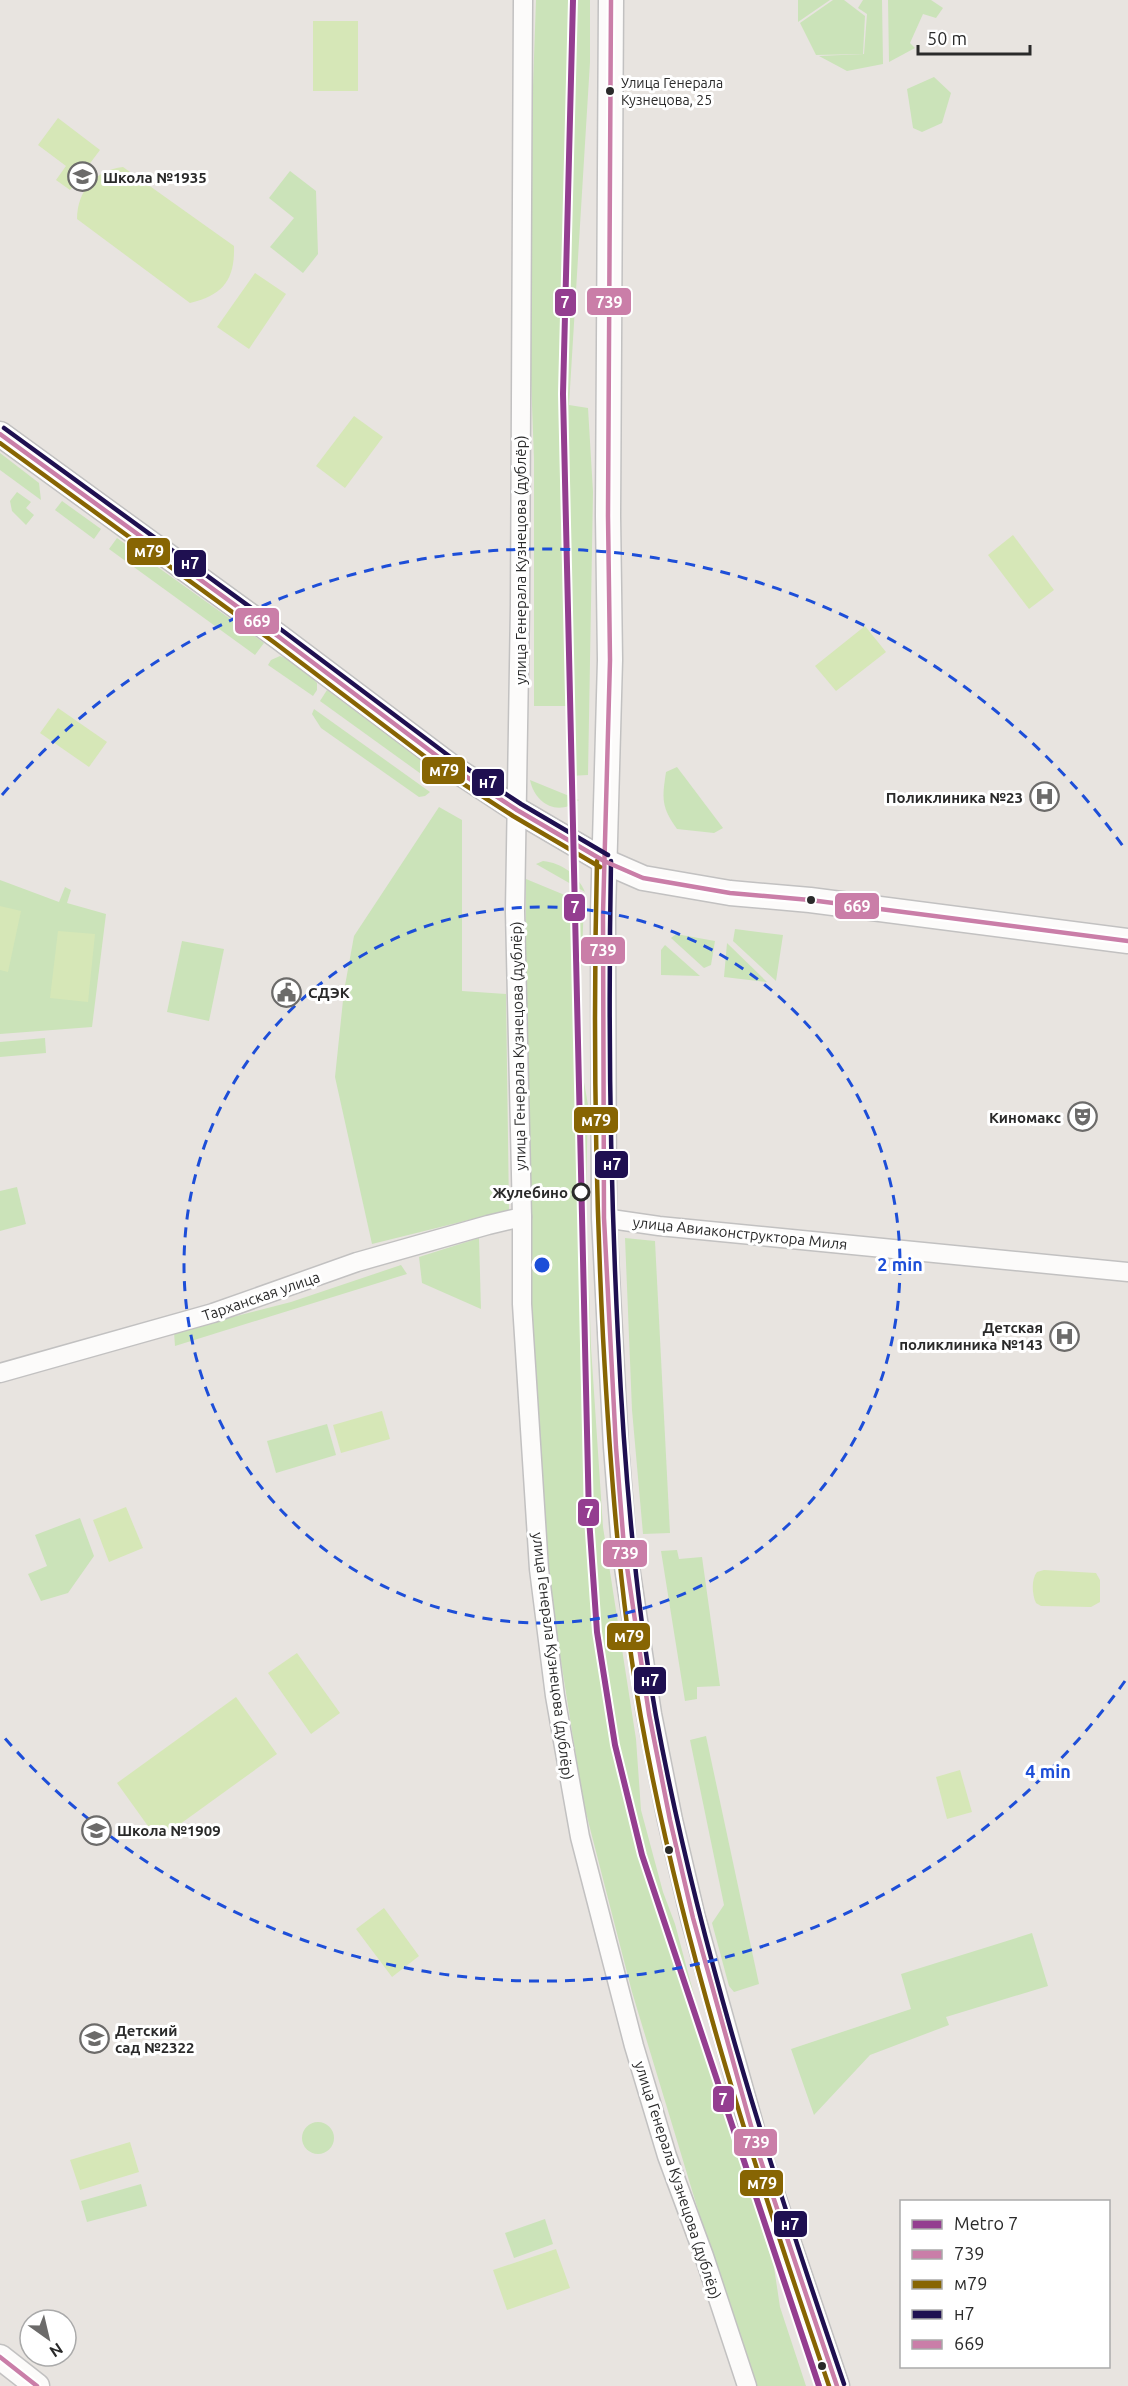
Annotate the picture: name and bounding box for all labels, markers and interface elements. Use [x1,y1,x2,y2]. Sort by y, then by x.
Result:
scale bar [918,18,1030,56]
text: 50 m [927,28,967,48]
place label: Улица Генерала Кузнецова, 25 [621,75,723,108]
marker: Улица Генерала Кузнецова, 25 [604,85,616,97]
school or university icon: Школа №1935 [66,161,98,193]
place label: Школа №1935 [103,169,207,186]
line badge: 739 [586,287,632,316]
line badge: 7 [554,288,577,317]
text: 7 [560,293,570,311]
text: 739 [595,293,623,311]
street label: улица Генерала Кузнецова (дублёр) [512,435,529,685]
line badge: м79 [126,537,171,566]
text: м79 [134,542,164,560]
line badge: н7 [173,549,207,578]
text: н7 [181,554,199,572]
line badge: 669 [234,607,280,635]
text: 669 [243,612,271,630]
line badge: м79 [421,756,466,785]
text: м79 [429,761,459,779]
line badge: н7 [471,768,505,797]
text: н7 [479,773,497,791]
hospital icon: Поликлиника №23 [1028,781,1060,813]
place label: Поликлиника №23 [886,789,1023,806]
line badge: 669 [834,892,880,920]
line badge: 7 [563,893,586,922]
unlabelled marker [805,894,817,906]
text: 669 [843,897,871,915]
text: 7 [570,898,580,916]
street label: улица Генерала Кузнецова (дублёр) [507,921,529,1171]
line badge: 739 [580,936,626,965]
text: 739 [589,941,617,959]
public building icon: СДЭК [271,976,303,1008]
place label: СДЭК [308,984,350,1001]
theatre icon: Киномакс [1066,1101,1098,1133]
line badge: м79 [573,1106,619,1134]
place label: Киномакс [989,1109,1061,1126]
text: м79 [581,1111,611,1129]
line badge: н7 [594,1150,629,1179]
text: н7 [603,1155,621,1173]
marker: Жулебино [572,1183,590,1201]
place label: Жулебино [492,1184,568,1201]
street label: улица Авиаконструктора Миля [632,1213,848,1253]
text: 2 min [877,1254,923,1274]
centre of rings [532,1255,552,1275]
street label: Тарханская улица [200,1268,322,1324]
place label: Детская поликлиника №143 [899,1319,1043,1353]
hospital icon: Детская поликлиника №143 [1048,1320,1080,1352]
line badge: 7 [577,1498,600,1527]
text: 7 [584,1503,594,1521]
street label: улица Генерала Кузнецова (дублёр) [529,1531,577,1781]
line badge: 739 [602,1539,648,1568]
text: 739 [611,1544,639,1562]
line badge: м79 [606,1622,651,1651]
text: м79 [614,1627,644,1645]
line badge: н7 [633,1666,667,1695]
text: н7 [641,1671,659,1689]
text: 4 min [1025,1761,1071,1781]
school or university icon: Школа №1909 [80,1814,112,1846]
place label: Школа №1909 [117,1822,221,1839]
unlabelled marker [663,1844,675,1856]
place label: Детский сад №2322 [115,2022,194,2056]
school or university icon: Детский сад №2322 [78,2023,110,2055]
street label: улица Генерала Кузнецова (дублёр) [631,2059,725,2301]
line badge: 7 [712,2085,735,2113]
text: 7 [718,2090,728,2108]
line badge: 739 [733,2128,778,2157]
text: 739 [742,2133,770,2151]
line badge: м79 [739,2169,784,2197]
text: м79 [747,2174,777,2192]
legend [900,2200,1110,2368]
line badge: н7 [773,2210,808,2238]
text: Metro 7 [954,2213,1018,2233]
text: н7 [781,2215,799,2233]
text: 739 [954,2243,984,2263]
text: м79 [954,2273,987,2293]
text: н7 [954,2303,975,2323]
north arrow [18,2308,78,2368]
text: 669 [954,2333,984,2353]
text: N [46,2340,66,2361]
unlabelled marker [816,2360,828,2372]

